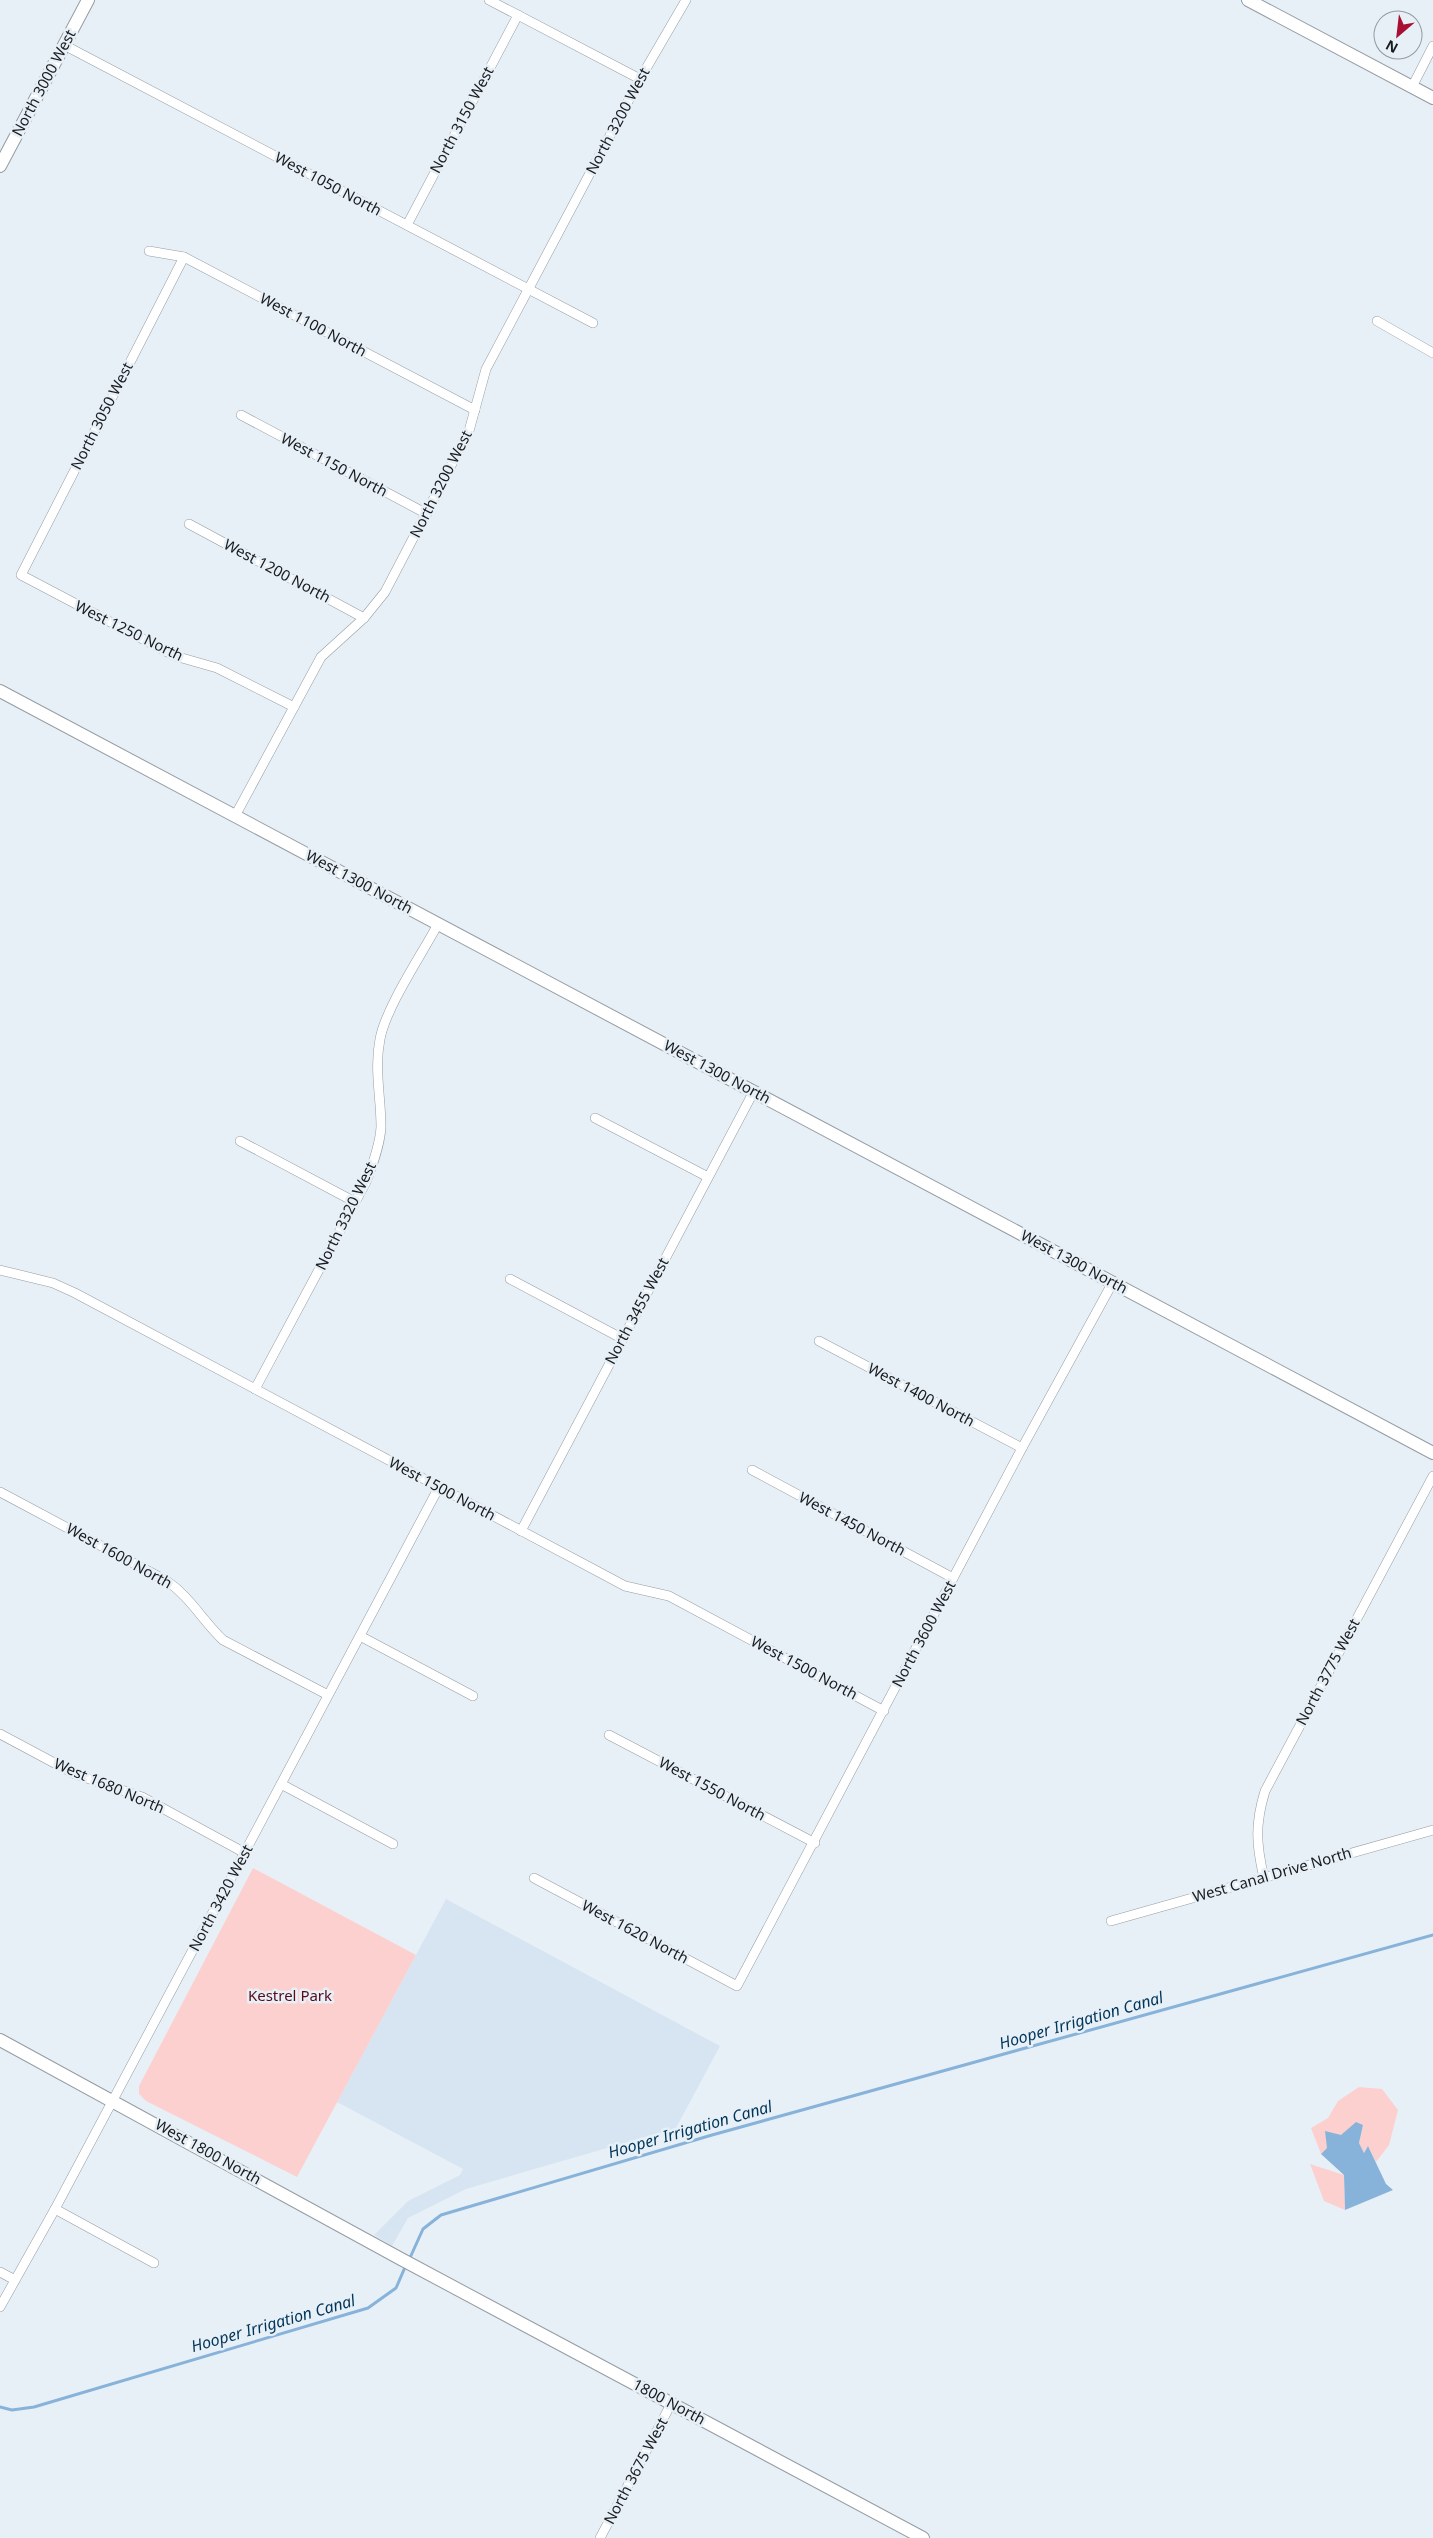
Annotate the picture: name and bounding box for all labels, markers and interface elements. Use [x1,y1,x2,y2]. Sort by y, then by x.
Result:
north arrow [1373,10,1423,60]
street label: North 3000 West [7,25,80,139]
text: N [1382,36,1401,58]
street label: North 3150 West [425,62,498,176]
street label: North 3200 West [581,63,654,177]
street label: West 1050 North [272,147,385,220]
street label: West 1100 North [257,288,370,361]
street label: North 3050 West [65,358,137,473]
street label: North 3200 West [404,426,476,541]
street label: West 1150 North [278,428,391,501]
street label: West 1200 North [221,534,334,607]
street label: West 1250 North [72,595,187,665]
street label: West 1300 North [303,845,416,918]
street label: West 1300 North [661,1035,774,1108]
street label: North 3320 West [310,1158,380,1273]
street label: West 1300 North [1018,1225,1131,1298]
street label: North 3455 West [600,1253,673,1367]
street label: West 1400 North [865,1358,978,1431]
street label: West 1500 North [386,1452,499,1525]
street label: West 1450 North [796,1487,909,1560]
street label: West 1600 North [63,1518,176,1593]
street label: North 3600 West [887,1576,960,1690]
street label: North 3775 West [1291,1614,1364,1728]
street label: West 1500 North [748,1631,861,1704]
street label: West 1550 North [656,1752,769,1825]
street label: West 1680 North [51,1753,168,1817]
street label: North 3420 West [184,1840,257,1954]
street label: West Canal Drive North [1190,1842,1353,1906]
street label: West 1620 North [579,1895,692,1968]
park label: Kestrel Park [248,1985,332,2005]
water label: Hooper Irrigation Canal [996,1986,1167,2054]
water label: Hooper Irrigation Canal [605,2095,776,2163]
street label: West 1800 North [152,2114,265,2189]
water label: Hooper Irrigation Canal [188,2289,359,2357]
street label: 1800 North [630,2374,709,2429]
street label: North 3675 West [599,2413,672,2527]

